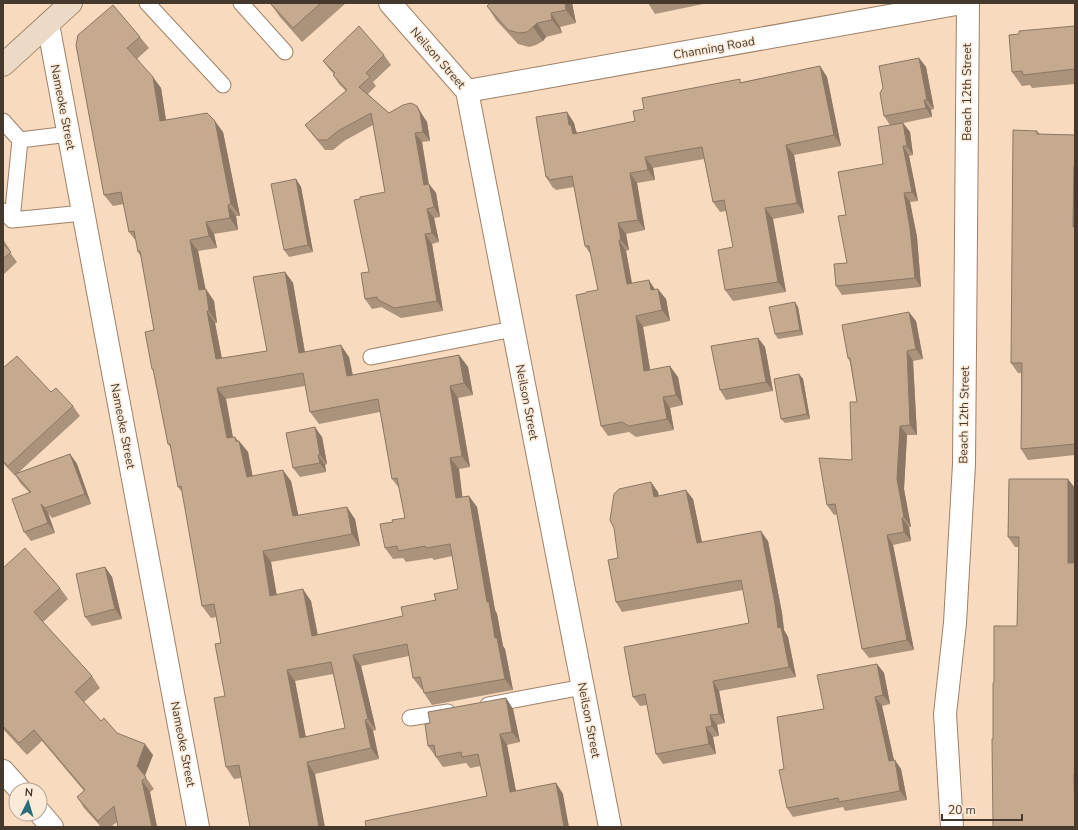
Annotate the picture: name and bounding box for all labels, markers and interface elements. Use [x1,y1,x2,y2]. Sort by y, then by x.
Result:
street label: Neilson Street [407,24,470,93]
street label: Channing Road [672,33,756,63]
street label: Beach 12th Street [959,42,975,141]
street label: Nameoke Street [47,63,79,152]
street label: Neilson Street [512,363,542,442]
street label: Beach 12th Street [955,365,973,464]
street label: Nameoke Street [107,382,139,471]
street label: Neilson Street [574,681,604,760]
street label: Nameoke Street [167,700,199,789]
north arrow [8,782,48,822]
text: N [24,785,34,800]
scale bar [942,796,1022,822]
text: 20 m [948,802,976,818]

